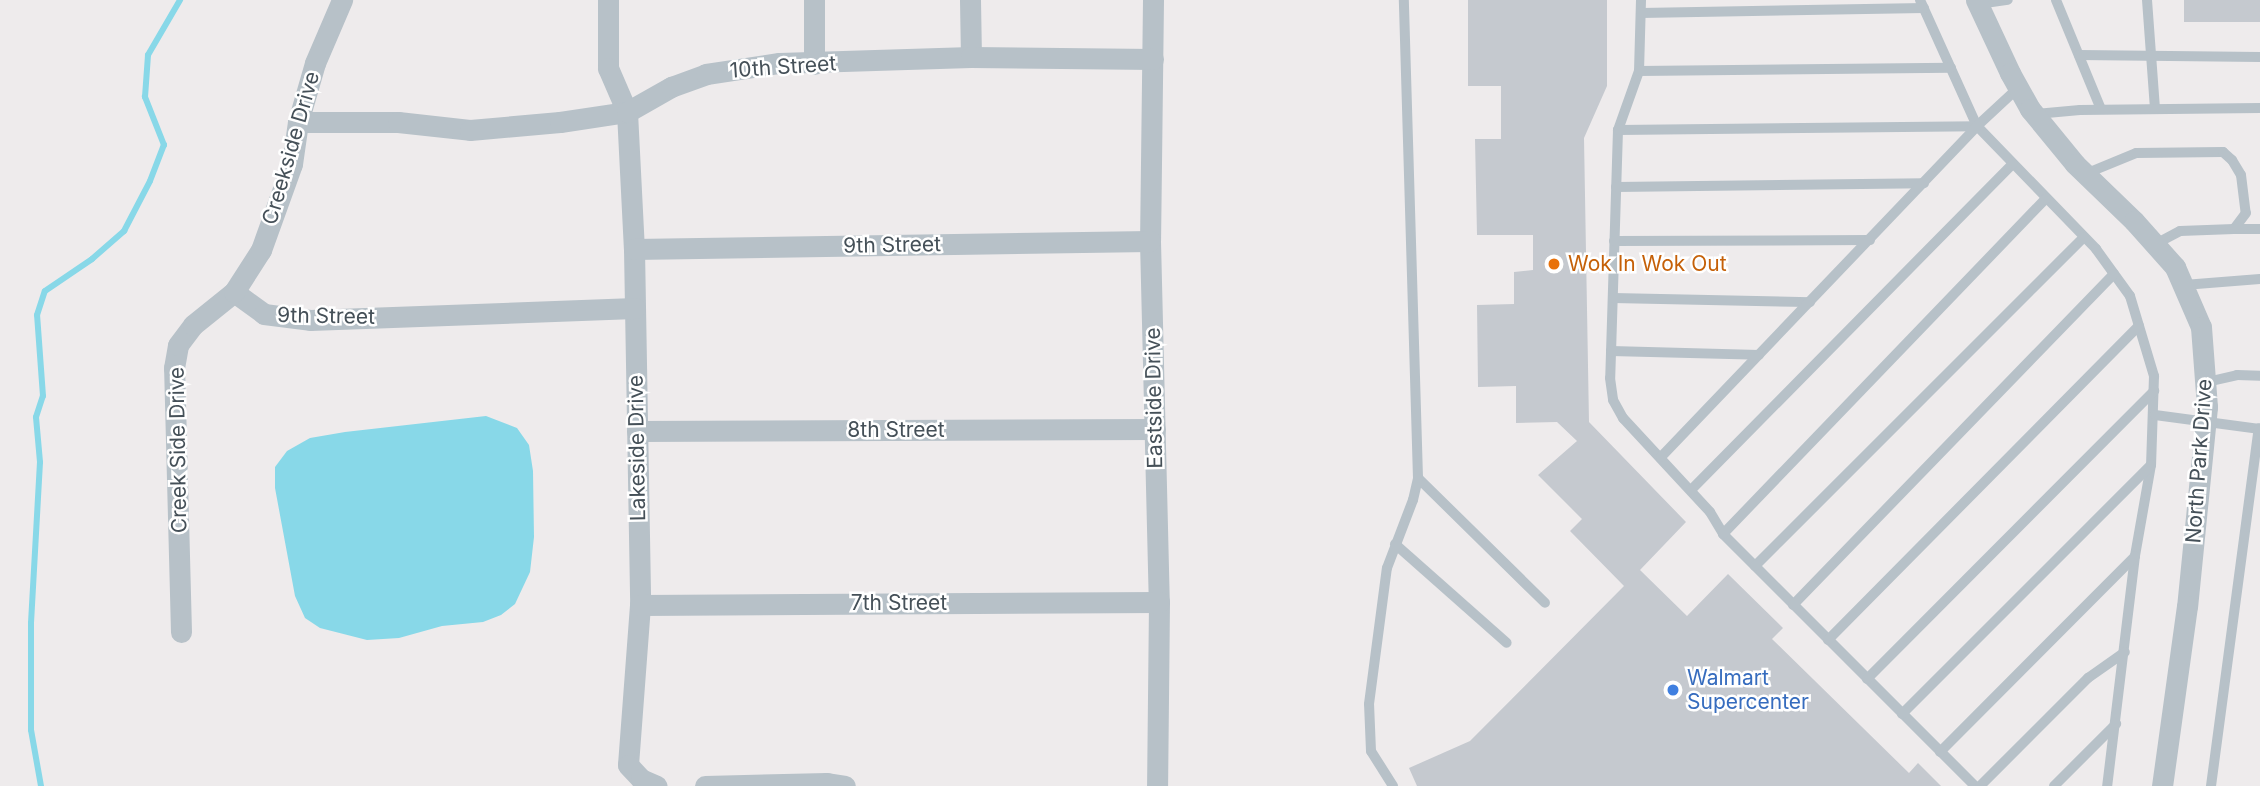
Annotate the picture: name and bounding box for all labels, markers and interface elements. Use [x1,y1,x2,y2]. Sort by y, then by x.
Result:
street label: 10th Street [729,51,837,83]
street label: Creekside Drive [257,68,325,228]
street label: 9th Street [843,232,941,258]
place label: Wok In Wok Out [1568,251,1727,277]
marker: Wok In Wok Out [1546,256,1562,272]
street label: 9th Street [277,303,375,329]
street label: Eastside Drive [1140,327,1168,469]
street label: Creek Side Drive [164,367,192,533]
street label: Lakeside Drive [623,375,651,521]
street label: North Park Drive [2181,378,2217,544]
street label: 8th Street [847,417,945,443]
street label: 7th Street [851,590,947,616]
place label: Walmart Supercenter [1687,665,1809,715]
marker: Walmart Supercenter [1665,682,1681,698]

